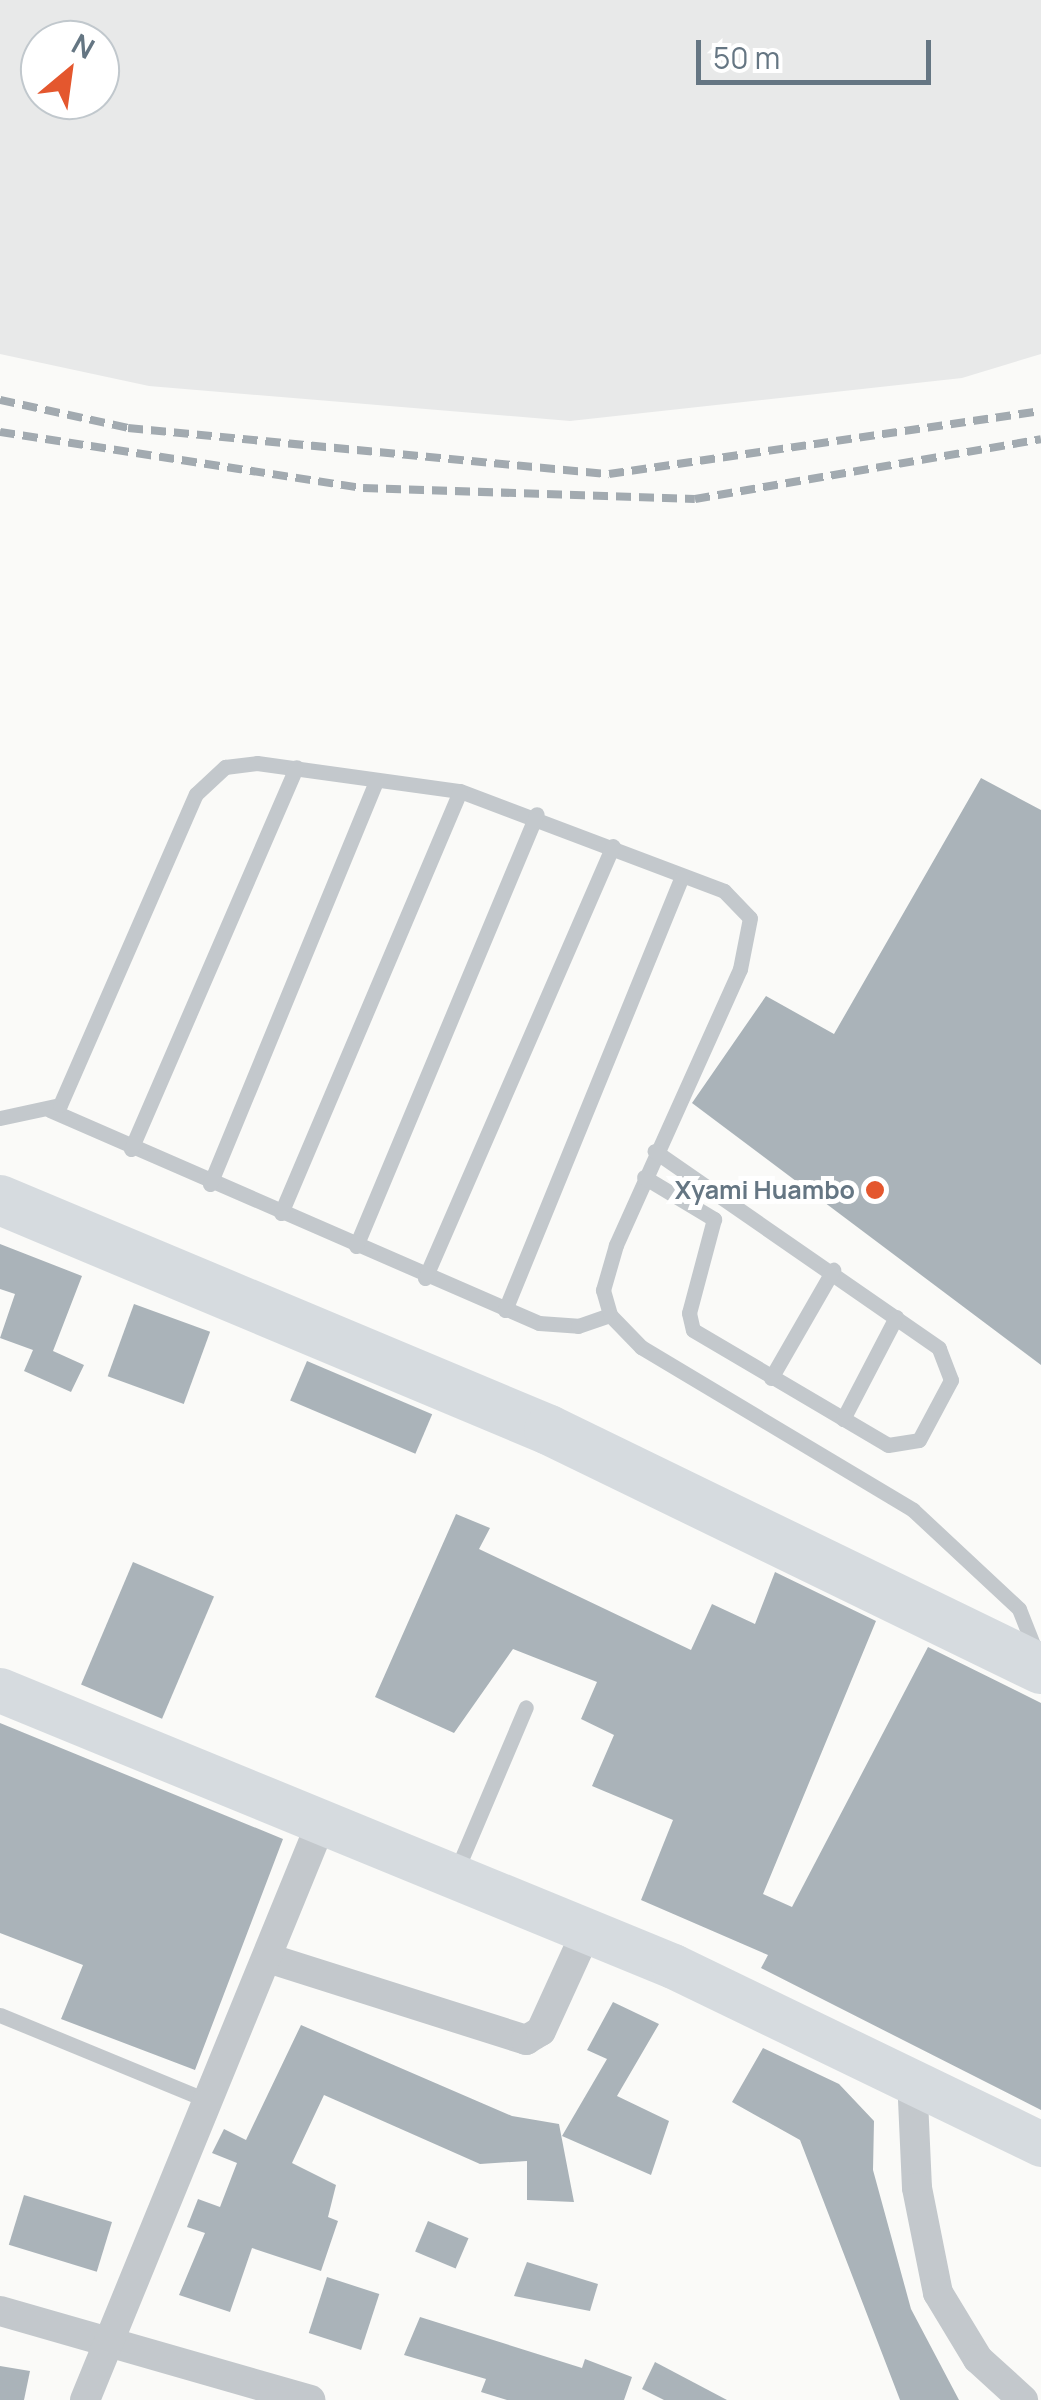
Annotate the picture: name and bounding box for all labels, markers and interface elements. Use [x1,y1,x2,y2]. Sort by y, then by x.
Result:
north arrow [20,20,120,120]
scale bar [701,20,936,82]
text: N [66,24,102,67]
text: 50 m [713,37,780,78]
place label: Xyami Huambo [675,1175,855,1205]
marker: Xyami Huambo [864,1179,886,1201]

